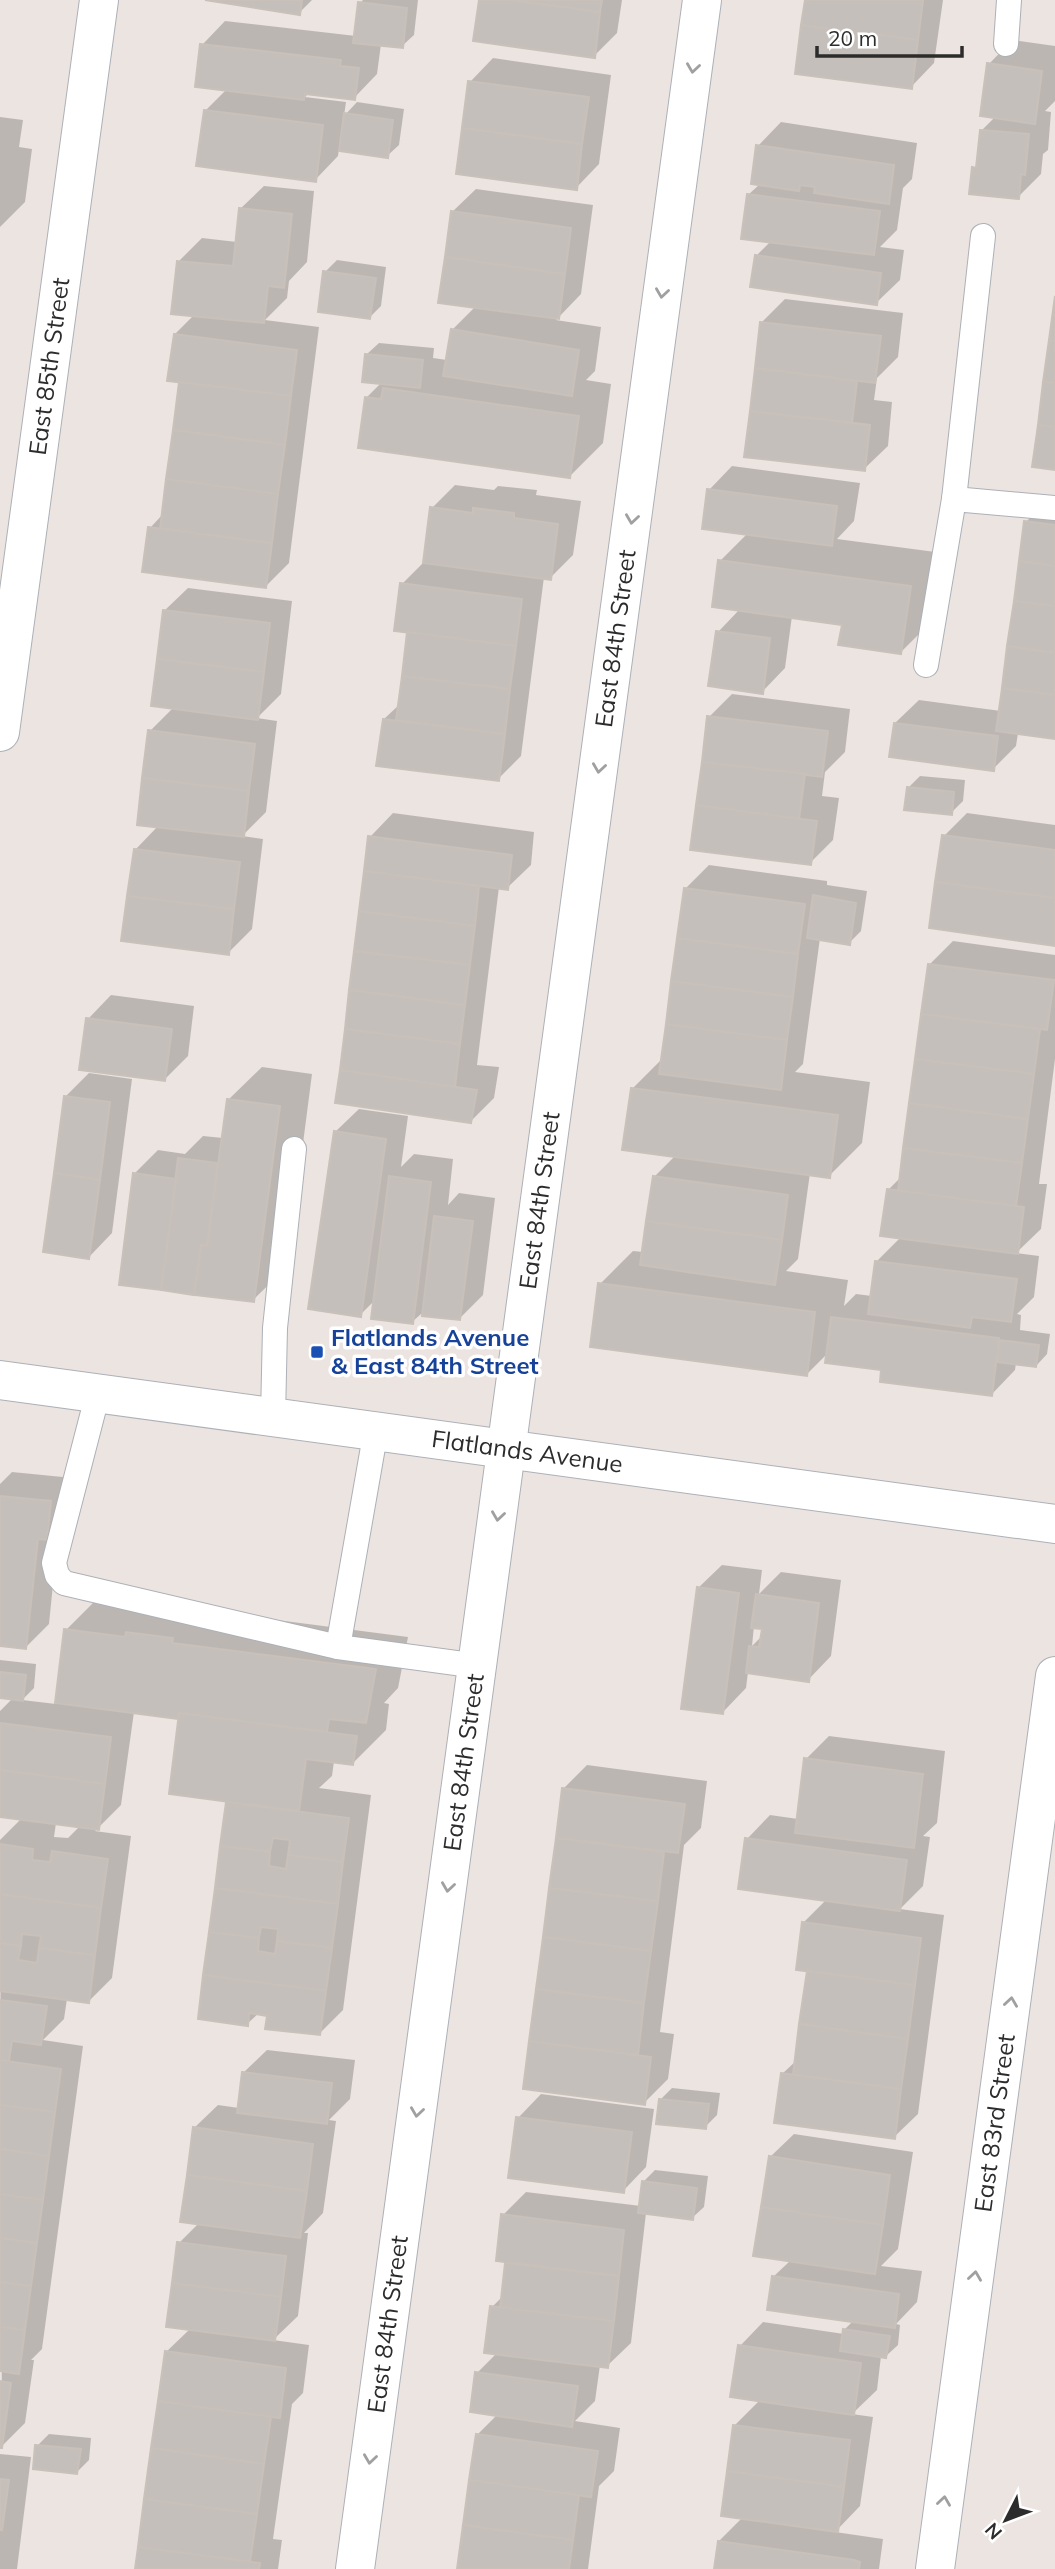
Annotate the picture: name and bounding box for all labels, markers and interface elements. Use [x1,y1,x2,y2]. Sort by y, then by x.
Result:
scale bar [817,14,962,58]
text: 20 m [828,25,877,51]
one-way arrow [685,62,700,73]
street label: East 85th Street [22,276,75,457]
one-way arrow [655,287,670,299]
one-way arrow [625,513,640,524]
street label: East 84th Street [588,548,642,729]
one-way arrow [591,762,606,774]
street label: East 84th Street [512,1110,566,1291]
place label: Flatlands Avenue & East 84th Street [331,1322,539,1380]
marker: Flatlands Avenue & East 84th Street [309,1344,325,1360]
street label: Flatlands Avenue [430,1423,625,1479]
one-way arrow [491,1510,506,1522]
street label: East 84th Street [436,1672,490,1853]
one-way arrow [440,1881,455,1893]
one-way arrow [1004,1996,1019,2008]
street label: East 83rd Street [967,2032,1021,2214]
one-way arrow [410,2106,425,2118]
street label: East 84th Street [360,2233,414,2415]
one-way arrow [967,2270,982,2282]
one-way arrow [363,2453,378,2465]
north arrow [971,2485,1041,2555]
one-way arrow [937,2495,952,2507]
text: N [980,2518,1007,2545]

